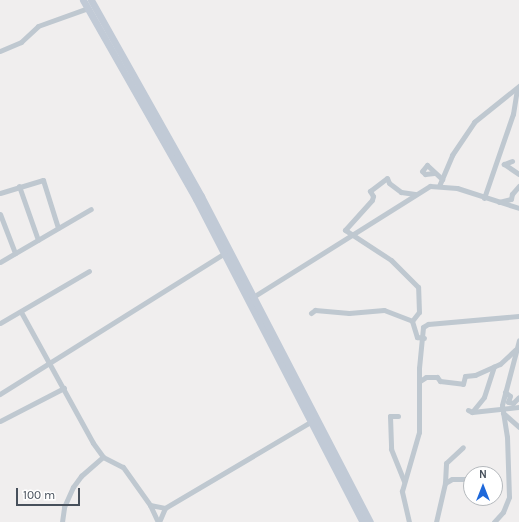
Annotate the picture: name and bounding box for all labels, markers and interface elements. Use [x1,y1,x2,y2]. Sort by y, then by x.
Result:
north arrow [463,466,503,506]
text: N [479,468,487,481]
scale bar [18,480,82,506]
text: 100 m [23,488,55,502]

